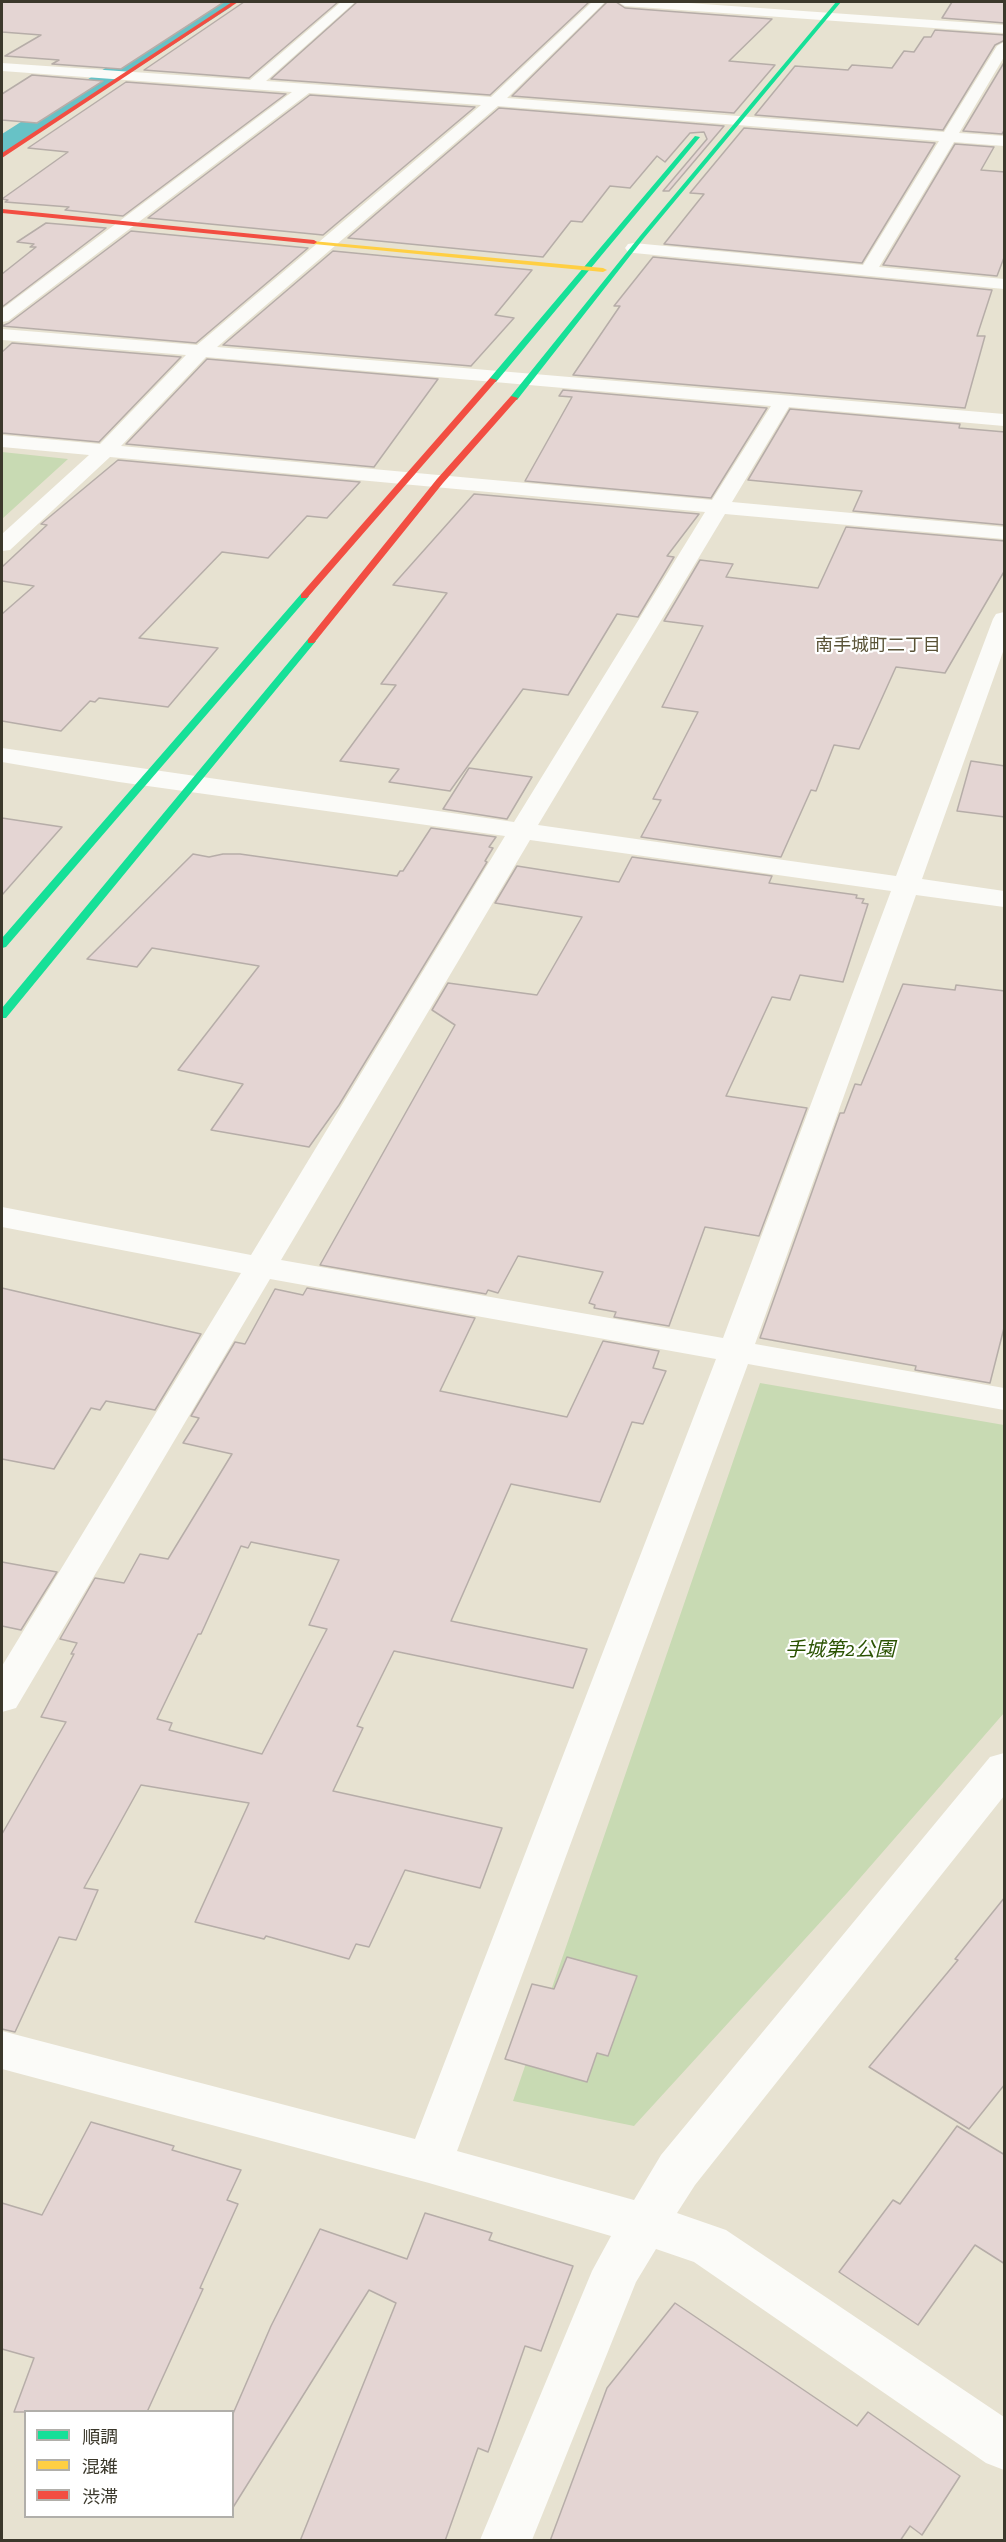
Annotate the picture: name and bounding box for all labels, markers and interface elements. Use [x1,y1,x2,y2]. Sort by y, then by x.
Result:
district label: 南手城町二丁目 [815,635,941,657]
park label: 手城第2公園 [785,1638,895,1662]
legend [24,2410,234,2518]
text: 順調 [82,2426,118,2448]
text: 混雑 [82,2456,118,2478]
text: 渋滞 [82,2486,118,2508]

